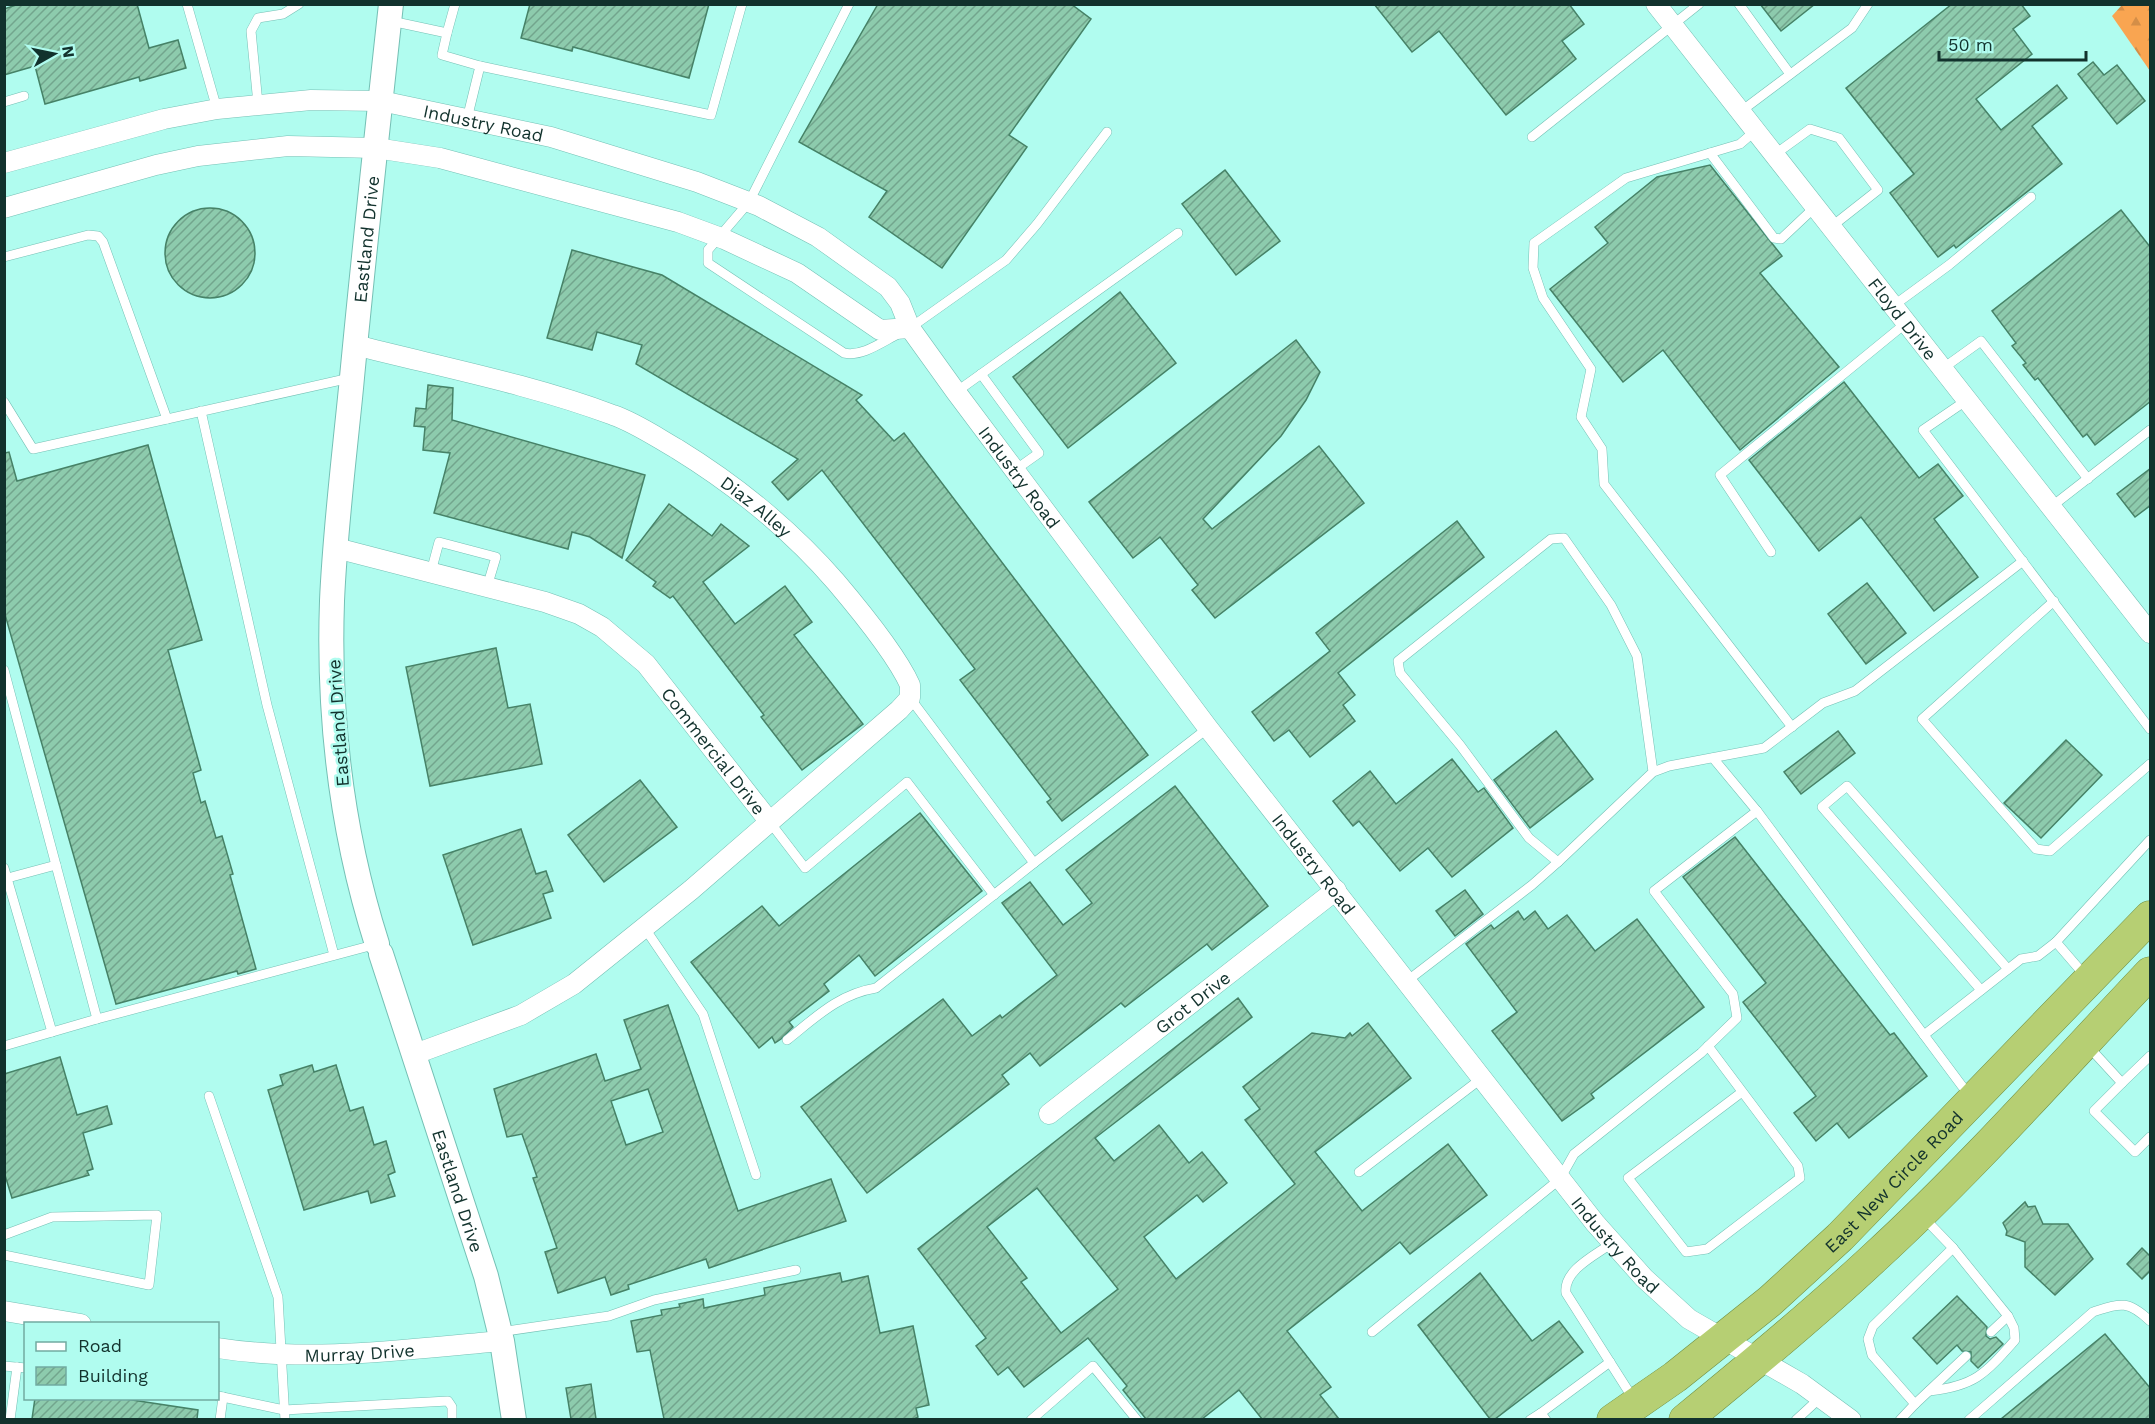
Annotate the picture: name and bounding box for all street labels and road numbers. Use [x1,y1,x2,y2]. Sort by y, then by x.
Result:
street label: Industry Road [421,100,545,146]
street label: Eastland Drive [349,175,383,304]
street label: Floyd Drive [1864,273,1942,364]
street label: Industry Road [975,422,1065,532]
street label: Diaz Alley [717,471,797,542]
street label: Eastland Drive [323,659,353,787]
street label: Commercial Drive [658,683,770,819]
street label: Industry Road [1268,809,1360,918]
street label: Grot Drive [1151,966,1234,1038]
street label: East New Circle Road [1820,1106,1967,1257]
street label: Eastland Drive [428,1127,488,1255]
street label: Industry Road [1568,1192,1664,1297]
street label: Murray Drive [304,1339,416,1365]

